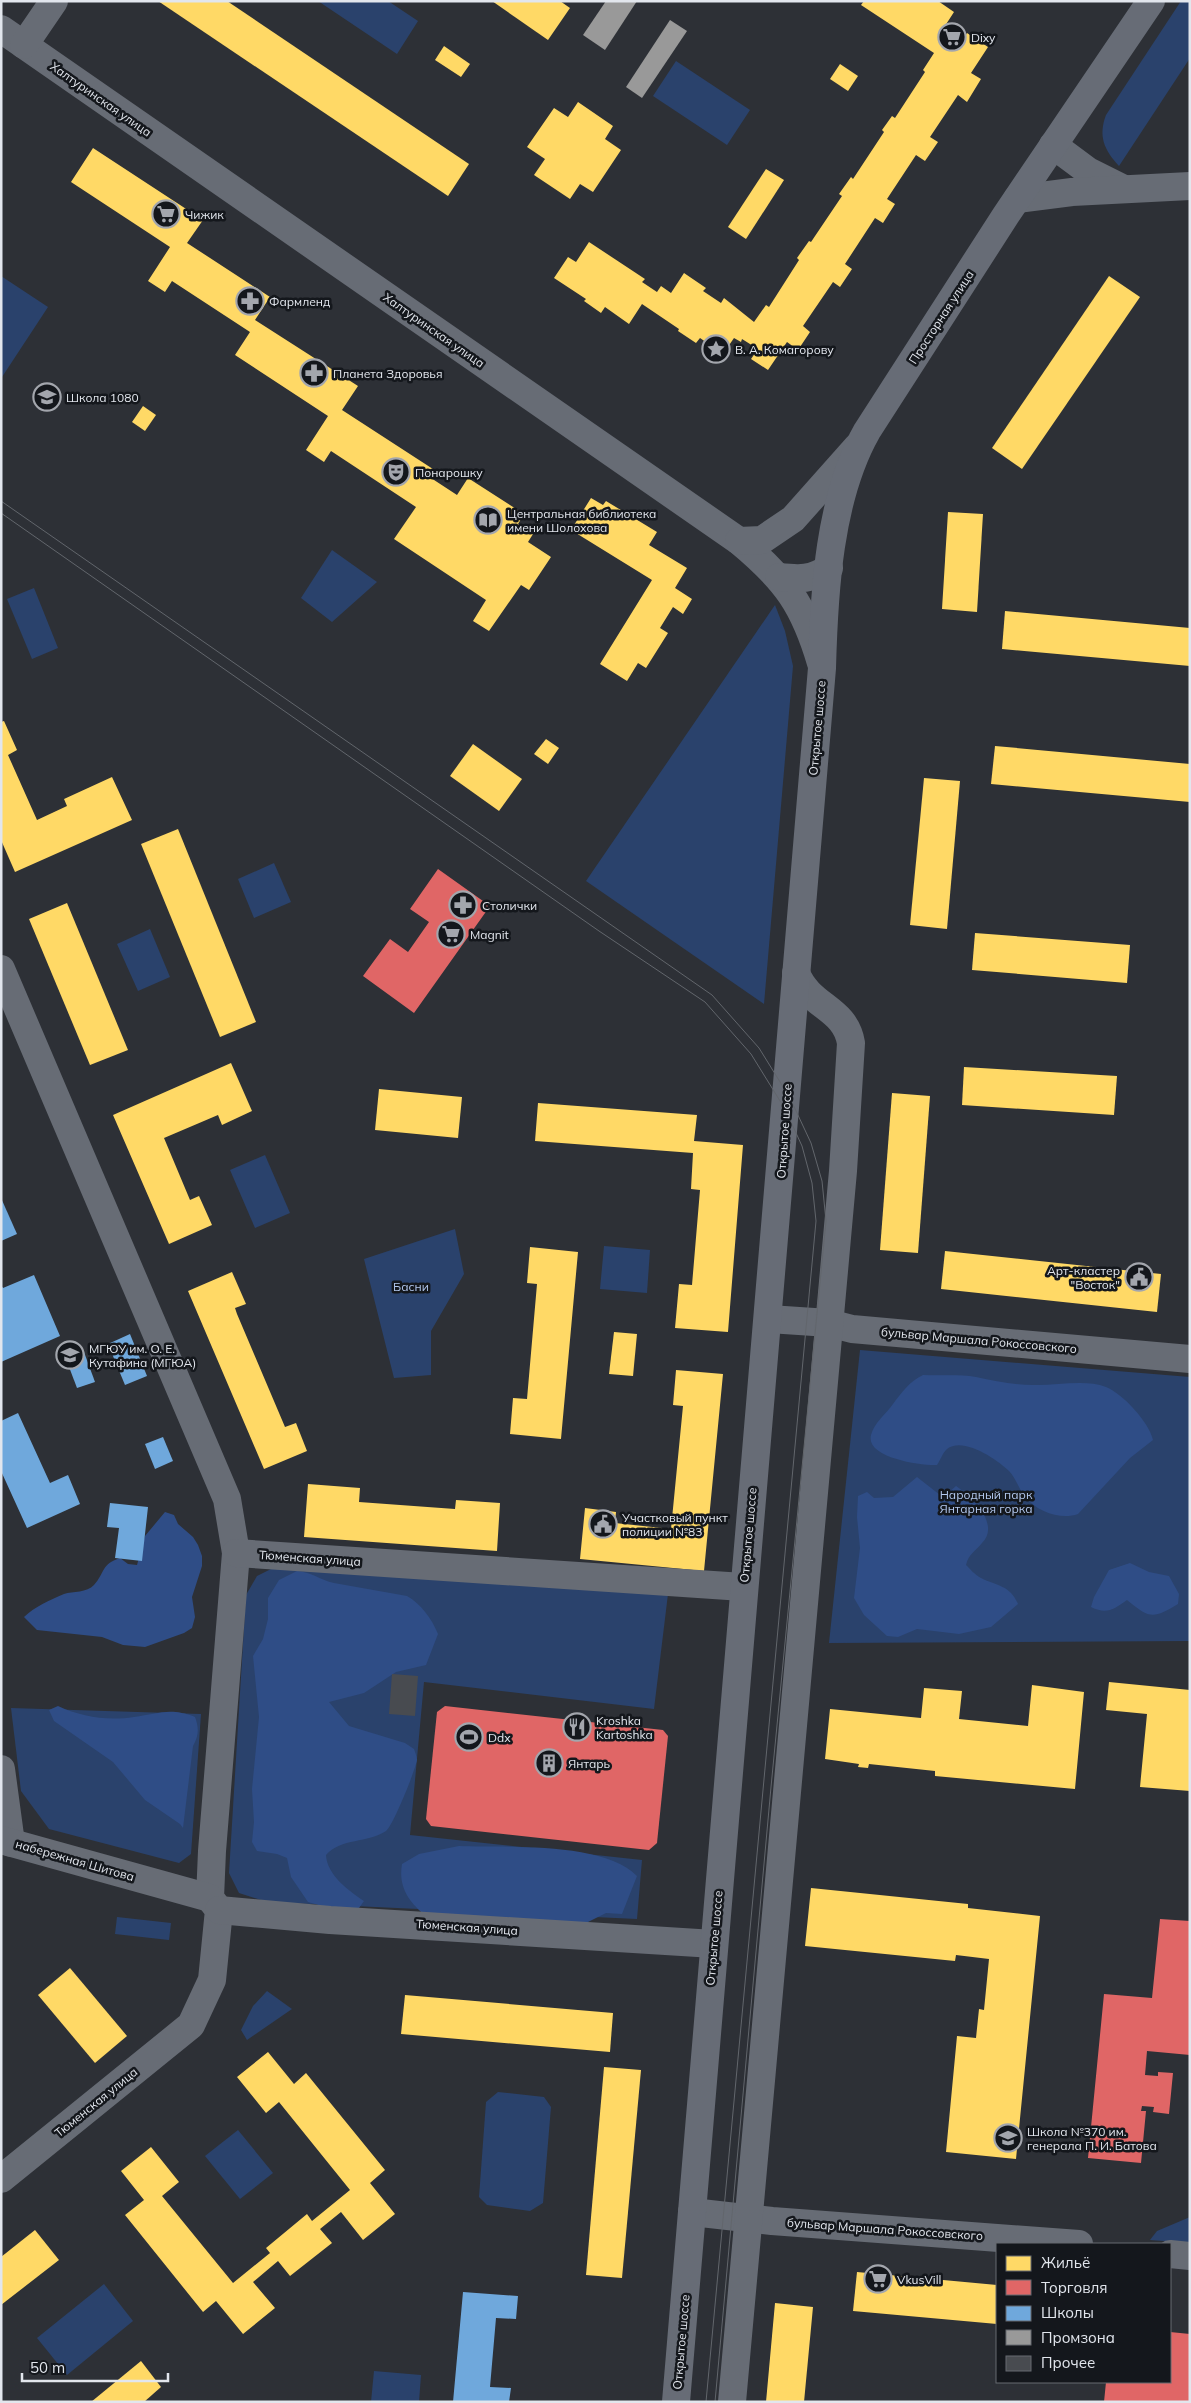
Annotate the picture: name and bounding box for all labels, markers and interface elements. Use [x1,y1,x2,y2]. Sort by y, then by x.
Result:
supermarket icon: Dixy [937,22,967,52]
place label: Dixy [971,30,996,45]
street label: Халтуринская улица [47,58,155,140]
supermarket icon: Чижик [151,199,181,229]
place label: Чижик [185,207,224,222]
street label: Просторная улица [905,267,977,367]
pharmacy icon: Фармленд [235,286,265,316]
street label: Халтуринская улица [380,289,488,371]
place label: Фармленд [269,294,330,309]
place icon: В. А. Комагорову [701,334,731,364]
place label: В. А. Комагорову [735,342,834,357]
pharmacy icon: Планета Здоровья [299,358,329,388]
place label: Планета Здоровья [333,366,443,381]
school or university icon: Школа 1080 [32,382,62,412]
place label: Школа 1080 [66,390,139,405]
theatre icon: Понарошку [381,457,411,487]
place label: Понарошку [415,465,483,480]
library icon: Центральная библиотека имени Шолохова [473,505,503,535]
place label: Центральная библиотека имени Шолохова [507,506,656,535]
street label: Открытое шоссе [805,680,829,776]
pharmacy icon: Столички [448,890,478,920]
place label: Столички [482,898,537,913]
supermarket icon: Magnit [436,919,466,949]
place label: Magnit [470,927,509,942]
street label: Открытое шоссе [773,1083,795,1179]
public building icon: Арт-кластер "Восток" [1124,1262,1154,1292]
place label: Арт-кластер "Восток" [1047,1263,1120,1292]
park label: Басни [393,1279,429,1294]
street label: бульвар Маршала Рокоссовского [881,1324,1077,1356]
school or university icon: МГЮУ им. О. Е. Кутафина (МГЮА) [55,1340,85,1370]
place label: МГЮУ им. О. Е. Кутафина (МГЮА) [89,1341,196,1370]
street label: Открытое шоссе [736,1487,760,1583]
park label: Народный парк Янтарная горка [939,1487,1033,1516]
public building icon: Участковый пункт полиции №83 [588,1509,618,1539]
place label: Участковый пункт полиции №83 [621,1510,728,1539]
street label: Тюменская улица [258,1547,362,1569]
restaurant icon: Kroshka Kartoshka [562,1712,592,1742]
place label: Kroshka Kartoshka [596,1713,653,1742]
sports icon: Ddx [454,1722,484,1752]
place label: Ddx [488,1730,511,1745]
building icon: Янтарь [534,1748,564,1778]
place label: Янтарь [568,1756,611,1771]
street label: набережная Шитова [14,1836,136,1884]
street label: Открытое шоссе [702,1890,726,1986]
street label: Тюменская улица [415,1916,519,1938]
street label: Тюменская улица [52,2064,140,2140]
school or university icon: Школа №370 им. генерала П. И. Батова [993,2123,1023,2153]
place label: Школа №370 им. генерала П. И. Батова [1027,2124,1157,2153]
street label: бульвар Маршала Рокоссовского [787,2215,983,2243]
legend [996,2243,1171,2383]
text: Жильё [1041,2253,1090,2272]
supermarket icon: VkusVill [863,2264,893,2294]
place label: VkusVill [897,2272,941,2287]
text: Торговля [1041,2278,1108,2297]
street label: Открытое шоссе [669,2294,693,2390]
text: Школы [1041,2303,1094,2322]
text: Промзона [1041,2328,1115,2347]
scale bar [22,2350,169,2382]
text: Прочее [1041,2353,1095,2372]
text: 50 m [30,2358,65,2377]

